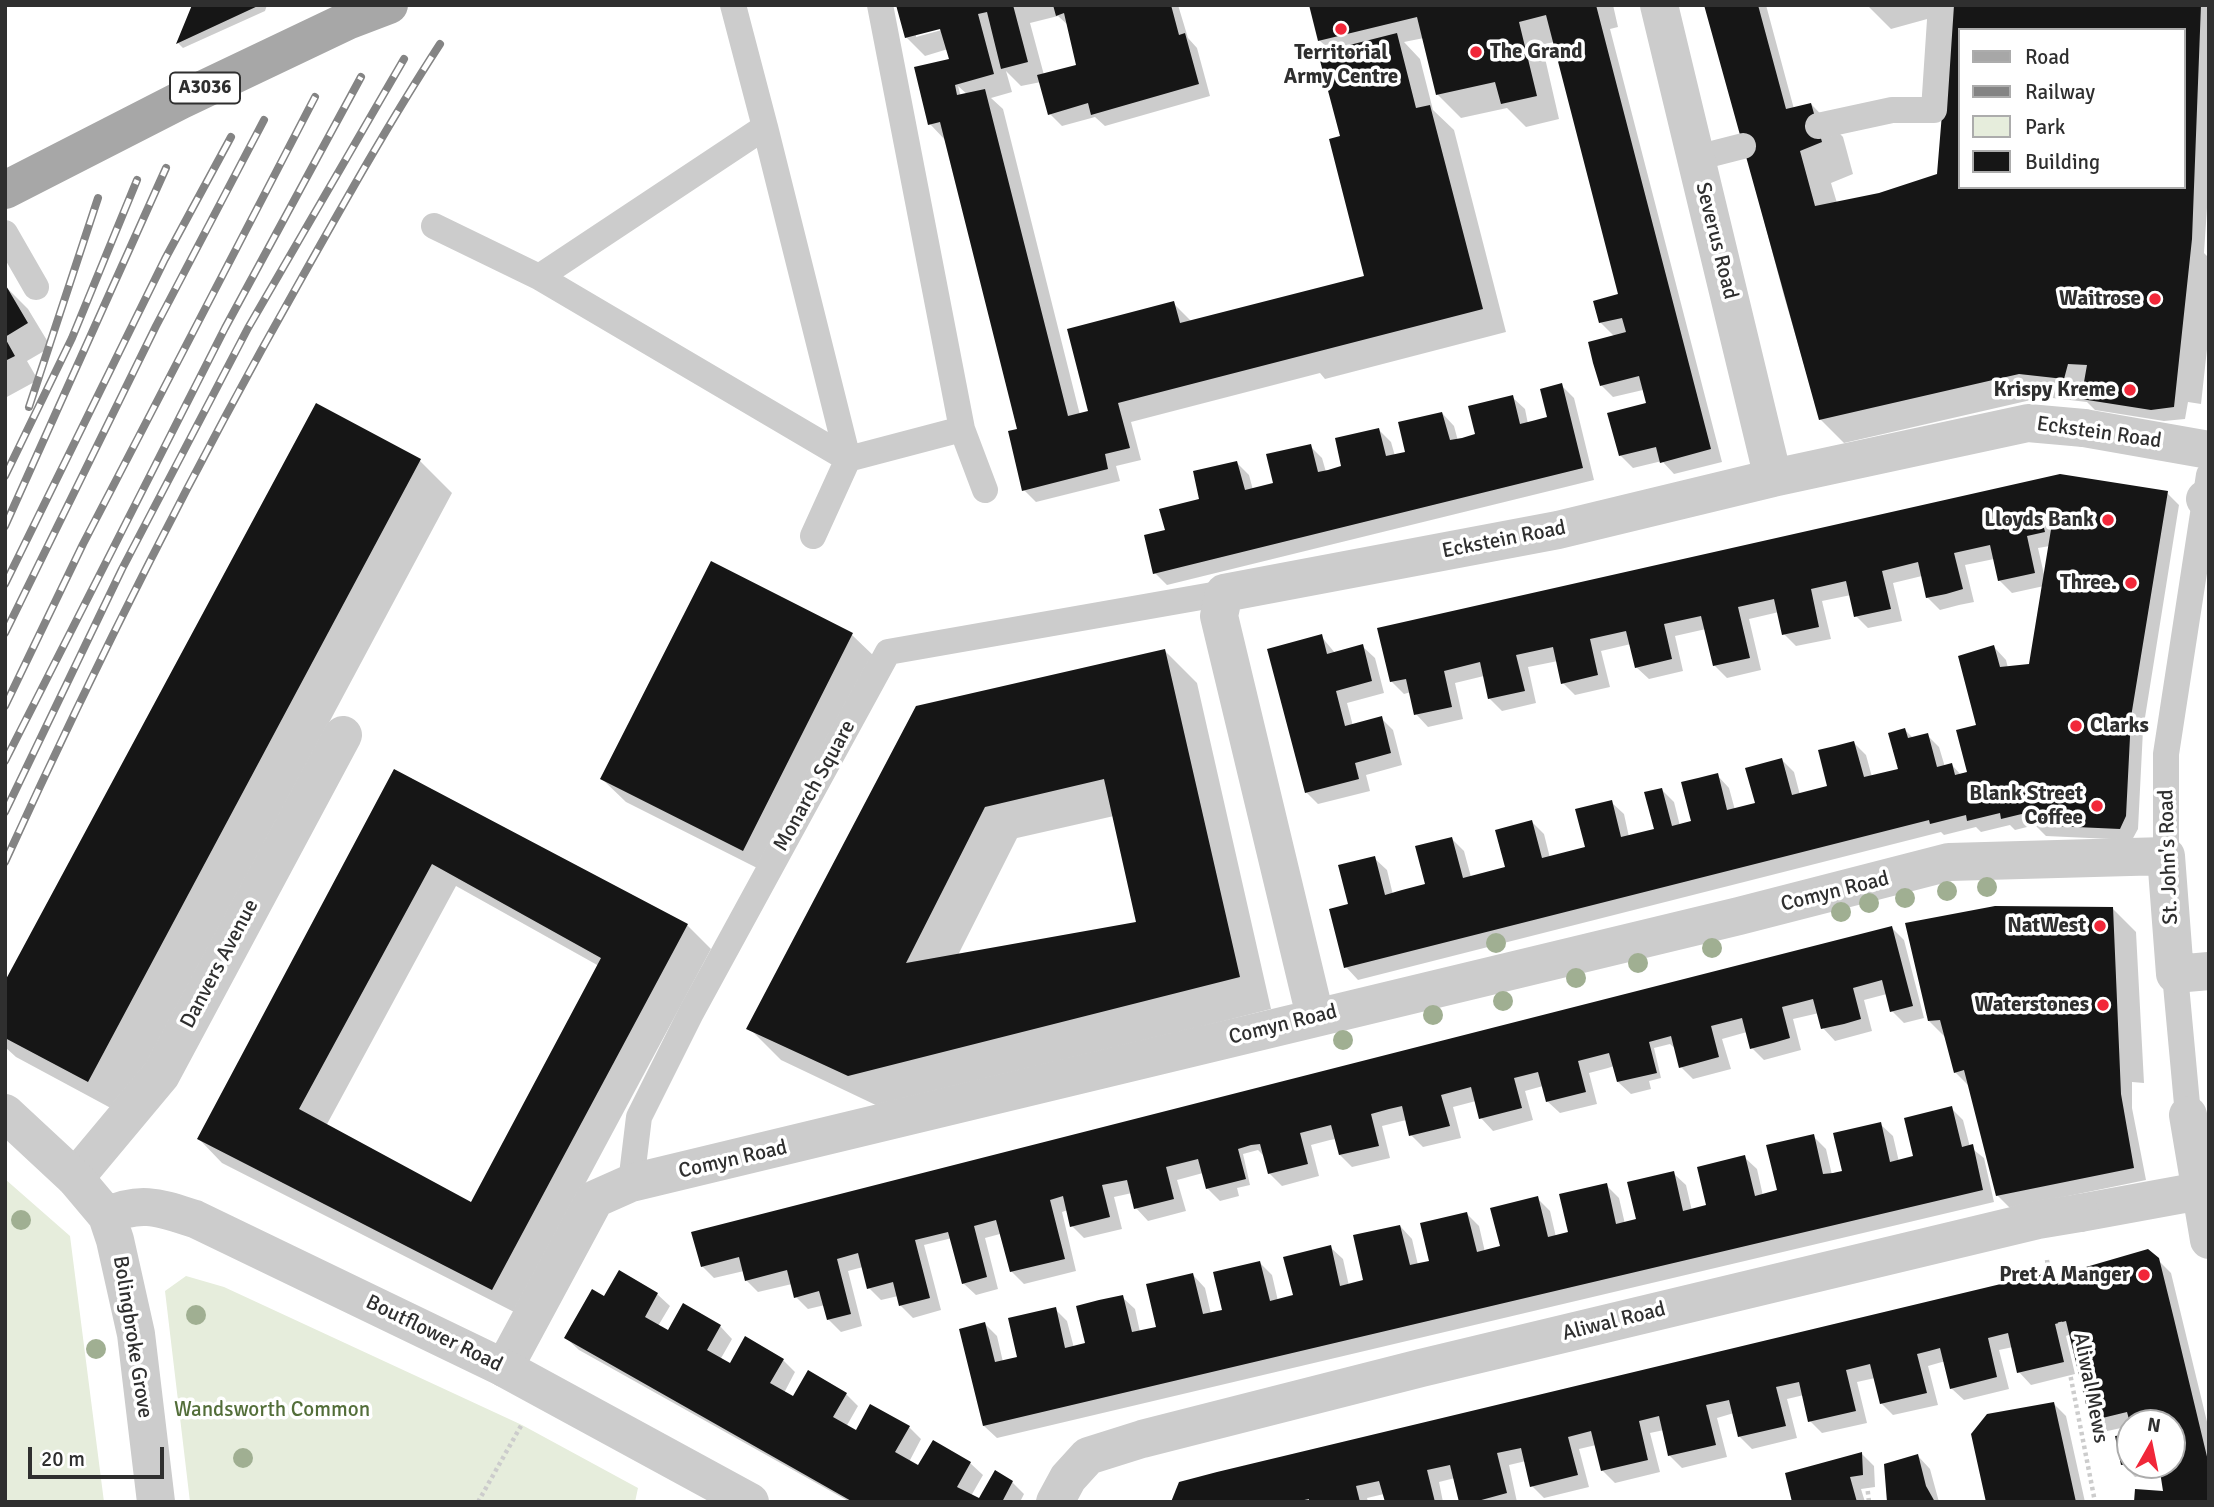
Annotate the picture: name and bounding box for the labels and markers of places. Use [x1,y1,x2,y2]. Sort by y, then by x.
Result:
marker: Territorial Army Centre [1333,21,1349,37]
place label: The Grand [1490,39,1583,65]
place label: Territorial Army Centre [1284,40,1398,90]
marker: The Grand [1468,44,1484,60]
place label: Waitrose [2059,286,2141,312]
marker: Waitrose [2147,291,2163,307]
place label: Krispy Kreme [1993,377,2116,403]
marker: Krispy Kreme [2122,382,2138,398]
place label: Lloyds Bank [1984,507,2094,533]
marker: Lloyds Bank [2100,512,2116,528]
place label: Three. [2060,570,2117,596]
marker: Three. [2123,575,2139,591]
place label: Clarks [2090,713,2149,739]
marker: Clarks [2068,718,2084,734]
place label: Blank Street Coffee [1969,781,2083,831]
marker: Blank Street Coffee [2089,798,2105,814]
place label: NatWest [2007,913,2086,939]
marker: NatWest [2092,918,2108,934]
place label: Waterstones [1974,992,2089,1018]
marker: Waterstones [2095,997,2111,1013]
place label: Pret A Manger [1999,1262,2130,1288]
marker: Pret A Manger [2136,1267,2152,1283]

